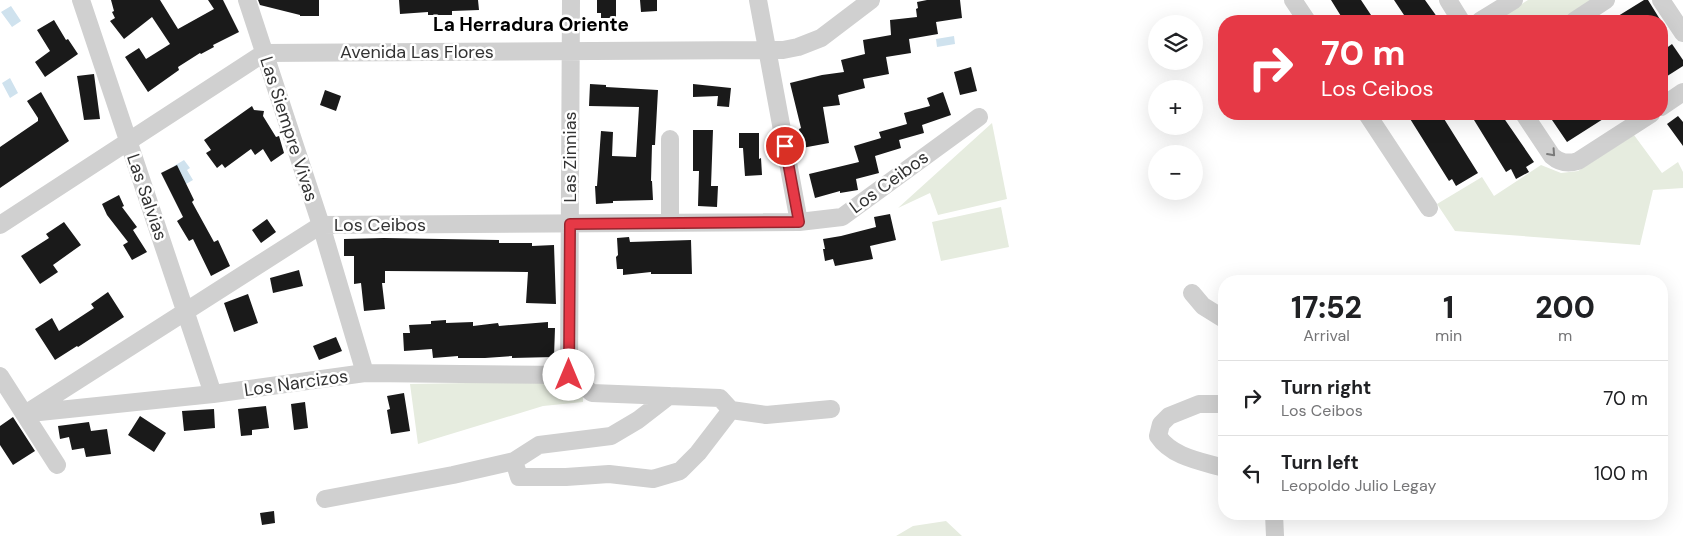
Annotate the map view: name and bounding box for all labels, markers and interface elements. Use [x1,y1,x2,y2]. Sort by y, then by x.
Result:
district label: La Herradura Oriente [433,12,629,37]
map controls [1148,15,1203,200]
button: layers [1148,15,1203,70]
text: 70 m [1321,30,1405,76]
icon: right [1238,35,1303,100]
street label: Avenida Las Flores [340,40,494,64]
street label: Las Siempre Vivas [254,54,324,204]
text: Los Ceibos [1321,74,1434,103]
button: + [1148,80,1203,135]
street label: Las Zinnias [558,112,582,202]
pin [764,125,806,167]
icon: arrive [771,132,799,160]
street label: Los Ceibos [845,145,933,219]
button: − [1148,145,1203,200]
one-way arrow [1546,148,1555,157]
street label: Las Salvias [121,151,173,243]
street label: Los Ceibos [334,213,426,237]
text: 17:52 [1291,288,1362,327]
text: 1 [1443,288,1454,327]
text: 200 [1535,288,1595,327]
text: Arrival [1303,325,1350,346]
text: min [1435,325,1462,346]
text: m [1558,325,1572,346]
position arrow [542,348,594,400]
street label: Los Narcizos [242,364,350,402]
text: Turn right [1281,375,1371,400]
icon: right [1238,384,1266,412]
text: 70 m [1603,386,1648,411]
text: Los Ceibos [1281,400,1363,421]
text: Turn left [1281,450,1359,475]
icon: left [1238,459,1266,487]
text: 100 m [1594,461,1648,486]
text: Leopoldo Julio Legay [1281,475,1436,496]

